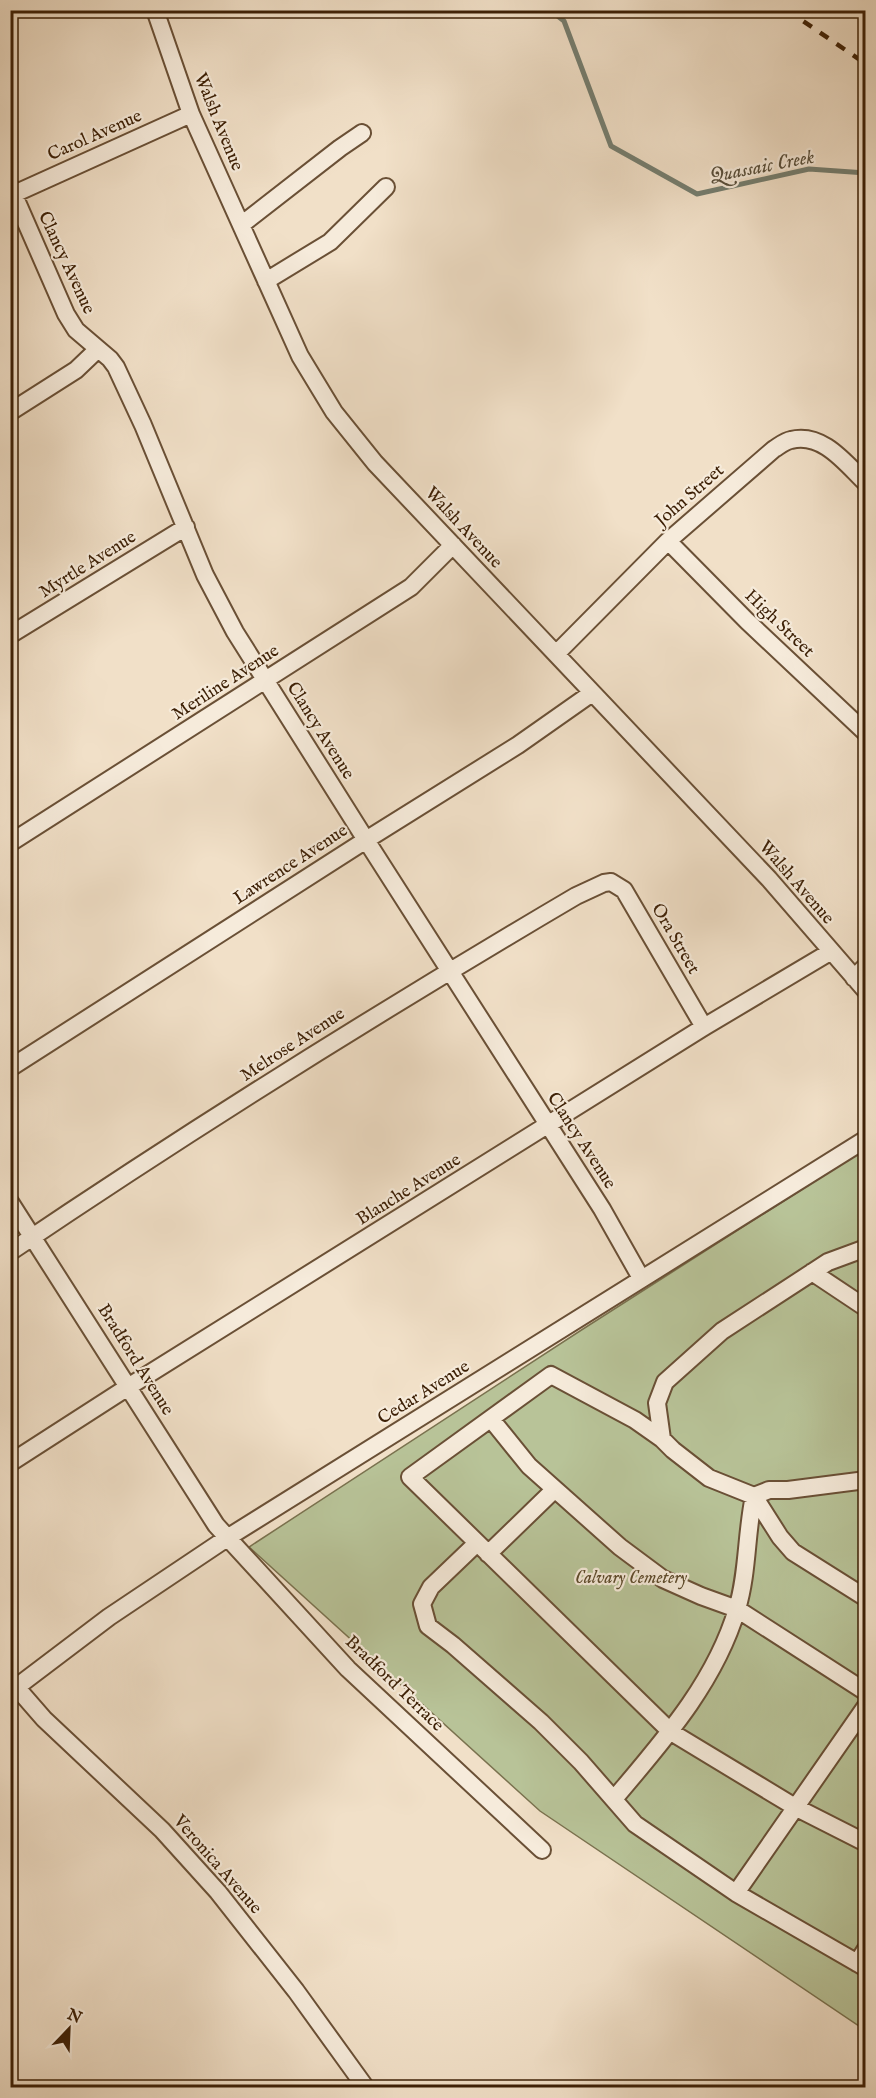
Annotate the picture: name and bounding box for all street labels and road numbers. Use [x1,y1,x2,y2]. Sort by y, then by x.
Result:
street label: Walsh Avenue [188,70,248,174]
street label: Carol Avenue [44,105,146,167]
street label: Clancy Avenue [32,208,100,318]
street label: John Street [649,460,729,534]
street label: Walsh Avenue [419,482,507,574]
street label: Myrtle Avenue [35,526,141,604]
street label: High Street [739,585,819,663]
street label: Meriline Avenue [168,640,284,726]
street label: Clancy Avenue [281,678,359,784]
street label: Lawrence Avenue [230,820,352,910]
street label: Walsh Avenue [753,836,839,930]
street label: Ora Street [646,899,704,979]
street label: Melrose Avenue [237,1003,349,1087]
street label: Clancy Avenue [541,1088,621,1194]
street label: Blanche Avenue [353,1149,465,1231]
street label: Bradford Avenue [92,1300,178,1420]
street label: Cedar Avenue [374,1356,474,1430]
street label: Bradford Terrace [340,1631,448,1737]
street label: Veronica Avenue [167,1810,266,1919]

